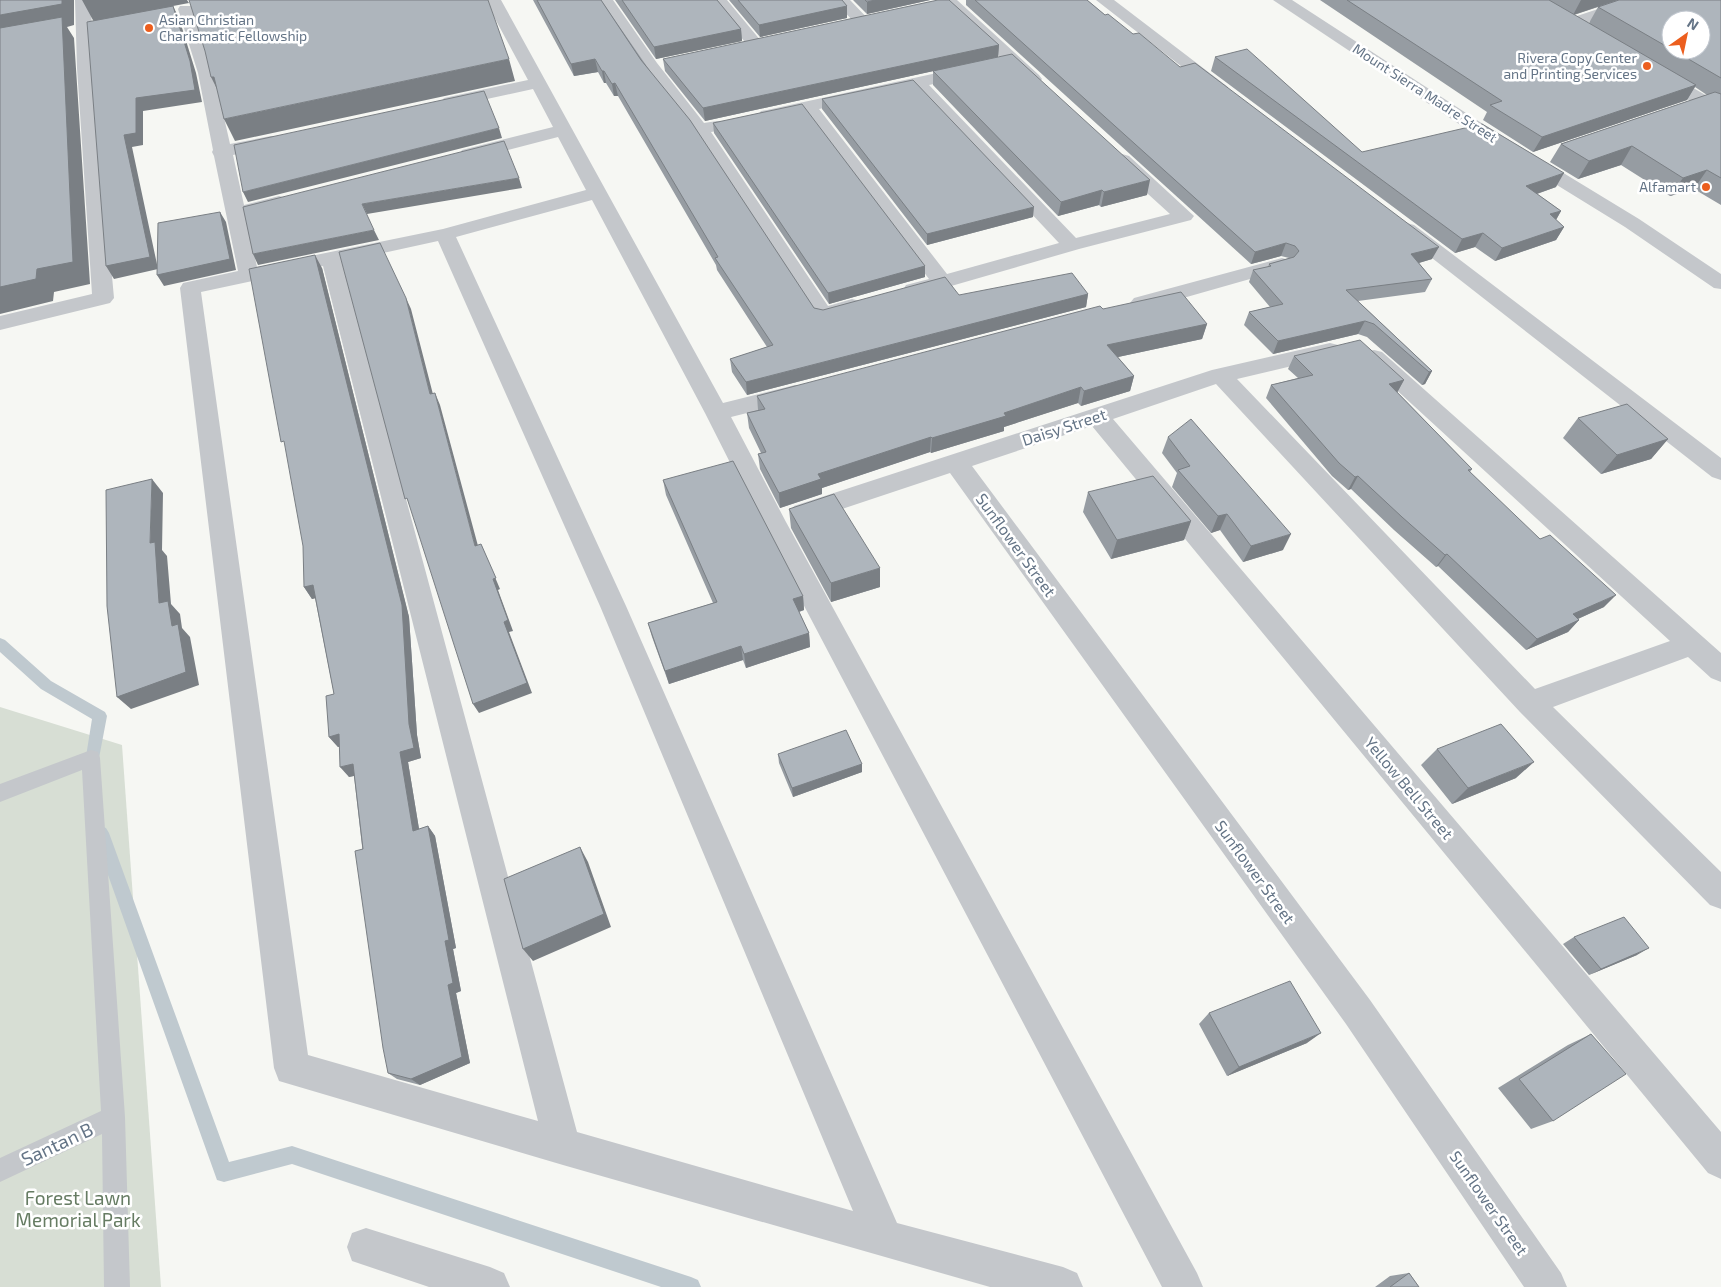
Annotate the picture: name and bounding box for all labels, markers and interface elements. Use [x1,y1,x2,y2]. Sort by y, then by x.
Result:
north arrow [1661,10,1711,60]
place label: Asian Christian Charismatic Fellowship [159,11,307,44]
text: N [1684,14,1702,34]
marker: Asian Christian Charismatic Fellowship [143,22,155,34]
street label: Mount Sierra Madre Street [1350,40,1501,146]
place label: Rivera Copy Center and Printing Services [1503,49,1637,82]
marker: Rivera Copy Center and Printing Services [1641,60,1653,72]
place label: Alfamart [1639,178,1696,195]
marker: Alfamart [1700,181,1712,193]
street label: Daisy Street [1019,404,1108,449]
street label: Sunflower Street [973,489,1060,600]
street label: Yellow Bell Street [1361,733,1458,843]
street label: Sunflower Street [1212,816,1299,927]
street label: Santan B [17,1117,96,1170]
street label: Sunflower Street [1446,1147,1532,1259]
park label: Forest Lawn Memorial Park [15,1186,141,1231]

